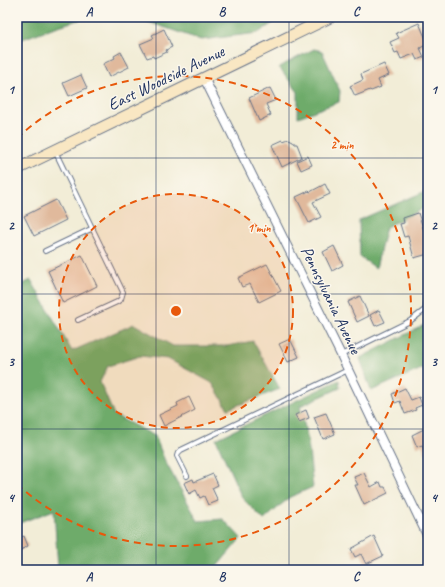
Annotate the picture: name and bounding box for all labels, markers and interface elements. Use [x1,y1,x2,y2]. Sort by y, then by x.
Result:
text: A [86,4,94,20]
text: B [219,4,227,20]
text: C [353,4,361,20]
street label: East Woodside Avenue [104,40,229,115]
text: 1 [8,82,16,98]
text: 1 [431,82,439,98]
text: 2 min [331,137,354,153]
text: 2 [8,218,15,234]
text: 2 [431,218,438,234]
text: 1 min [248,220,271,236]
street label: Pennsylvania Avenue [296,243,367,358]
centre of rings [169,304,183,318]
text: 3 [8,354,15,370]
text: 3 [431,354,438,370]
text: 4 [8,490,16,506]
text: 4 [431,490,439,506]
text: A [86,569,94,585]
text: B [219,569,227,585]
text: C [353,569,361,585]

